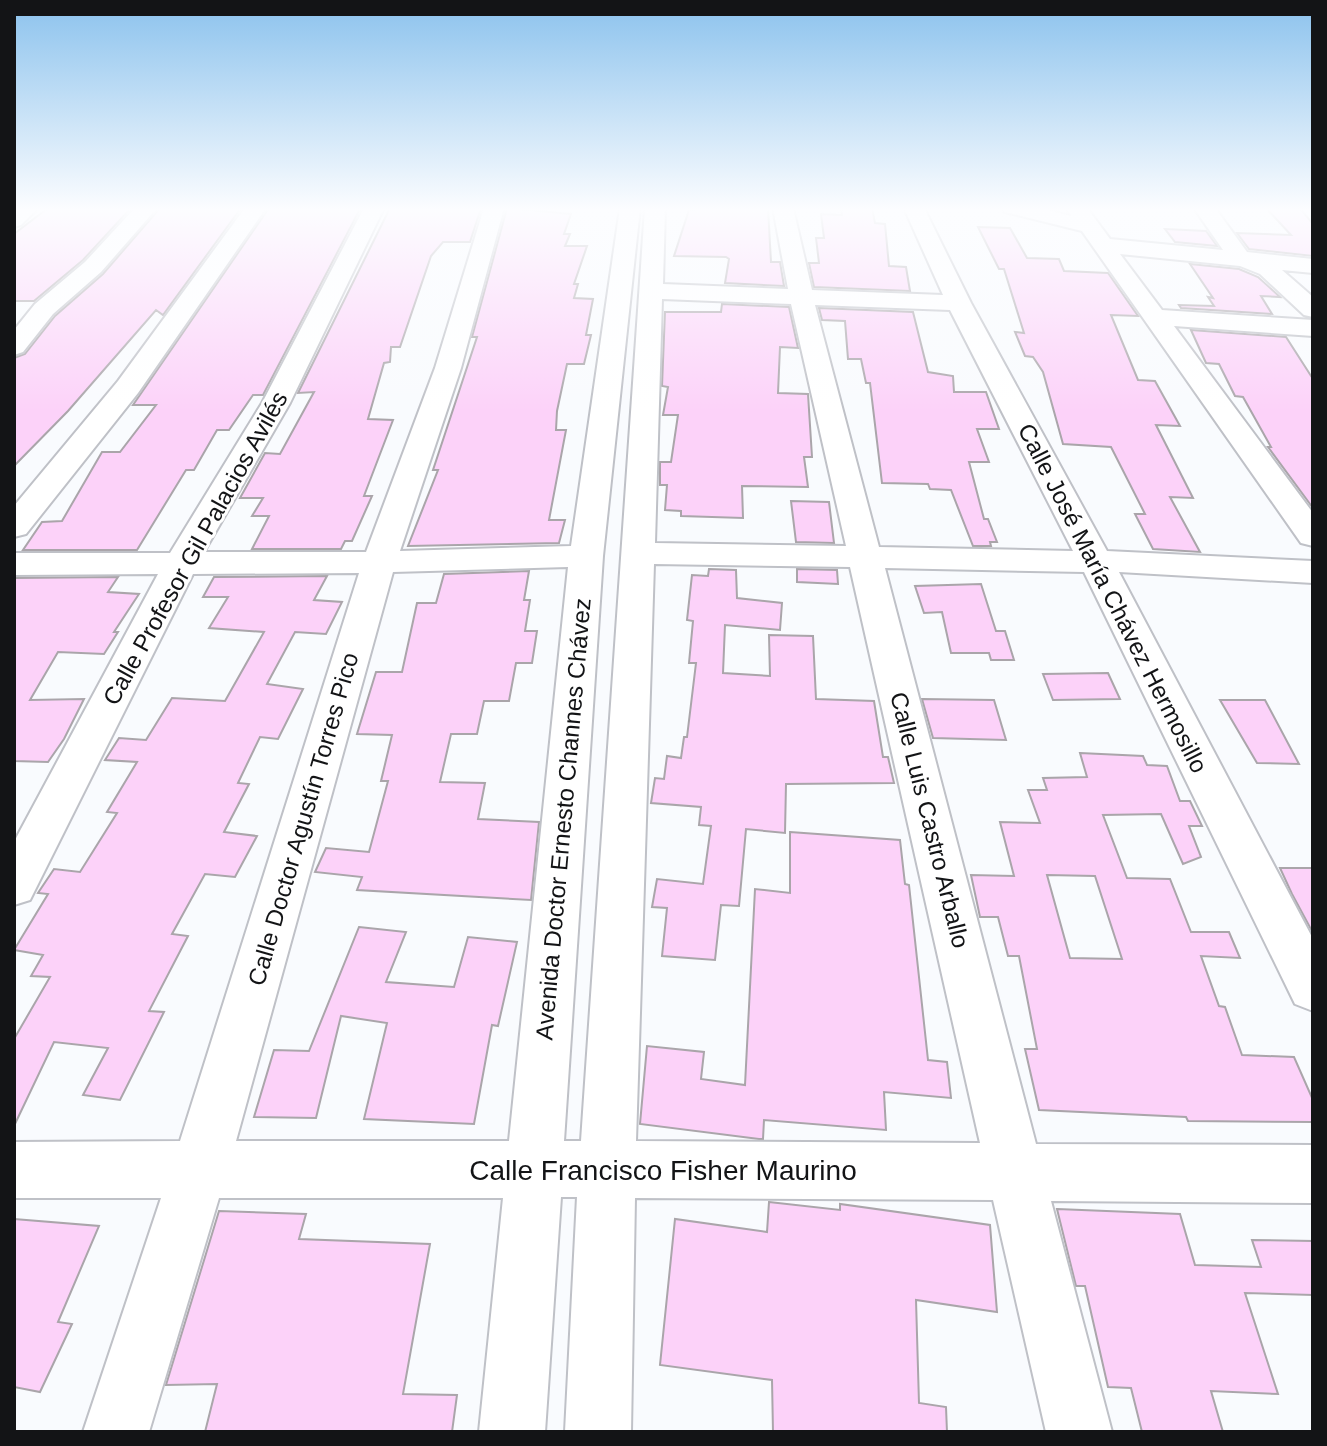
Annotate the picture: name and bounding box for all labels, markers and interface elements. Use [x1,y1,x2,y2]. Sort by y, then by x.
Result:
street label: Calle Profesor Gil Palacios Avilés [97,386,293,710]
street label: Calle José María Chávez Hermosillo [1013,419,1213,777]
street label: Avenida Doctor Ernesto Channes Chávez [530,597,596,1041]
street label: Calle Doctor Agustín Torres Pico [242,649,364,989]
street label: Calle Luis Castro Arballo [885,689,975,951]
street label: Calle Francisco Fisher Maurino [469,1155,857,1186]

